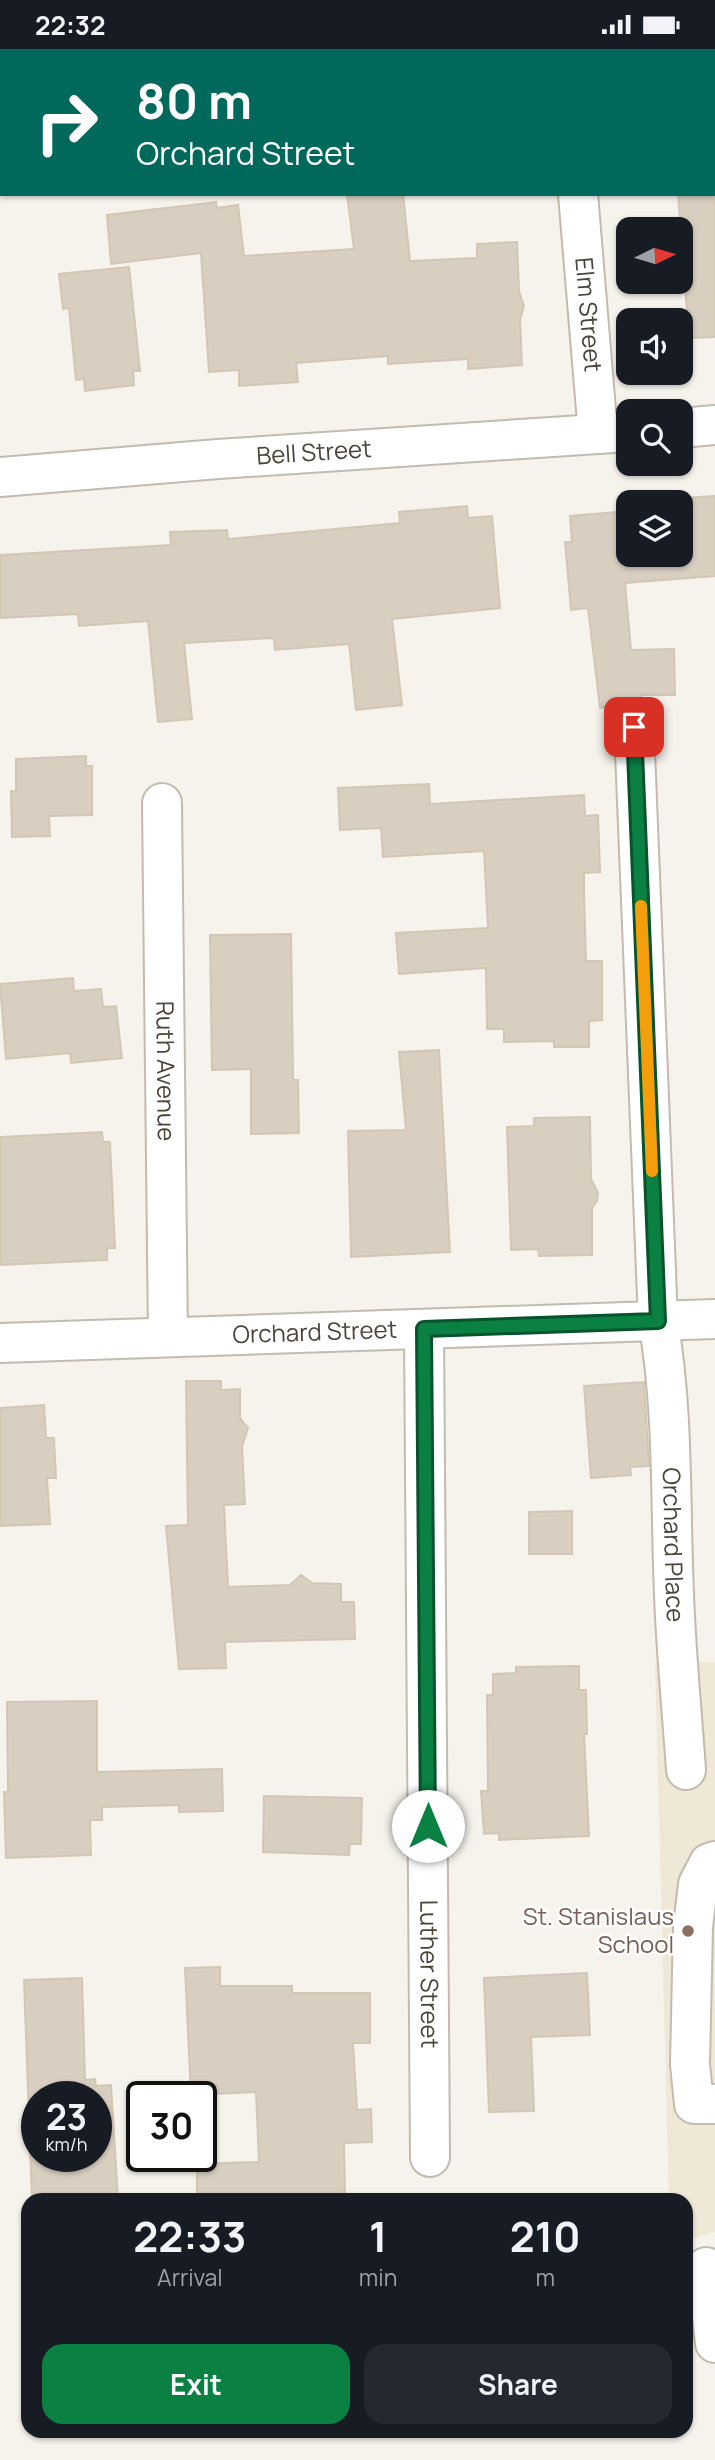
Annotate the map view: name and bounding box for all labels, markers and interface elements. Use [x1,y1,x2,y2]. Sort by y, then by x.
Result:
text: 22:32 [35,7,105,43]
text: 80 m [136,67,252,134]
icon: right [21,77,112,168]
text: Orchard Street [136,131,355,175]
north arrow [616,217,693,294]
map controls [616,217,693,567]
street label: Elm Street [568,256,611,373]
button: sound [616,308,693,385]
button: search [616,399,693,476]
street label: Bell Street [255,431,373,471]
button: layers [616,490,693,567]
pin [604,697,664,757]
icon: arrive [615,708,653,746]
street label: Ruth Avenue [149,1001,184,1141]
street label: Orchard Street [232,1312,398,1350]
street label: Orchard Place [656,1467,693,1623]
position arrow [391,1789,465,1863]
place label: St. Stanislaus School [523,1899,674,1960]
street label: Luther Street [413,1900,447,2048]
marker: St. Stanislaus School [680,1923,696,1939]
speed limit sign: 30 [126,2081,217,2172]
text: 23 [46,2093,87,2141]
text: km/h [46,2132,87,2156]
text: 22:33 [133,2207,247,2265]
text: 1 [369,2207,387,2265]
text: 210 [510,2207,581,2265]
text: Arrival [157,2261,223,2293]
text: min [359,2261,397,2293]
text: m [535,2261,555,2293]
button: Exit [42,2344,350,2424]
button: Share [364,2344,672,2424]

